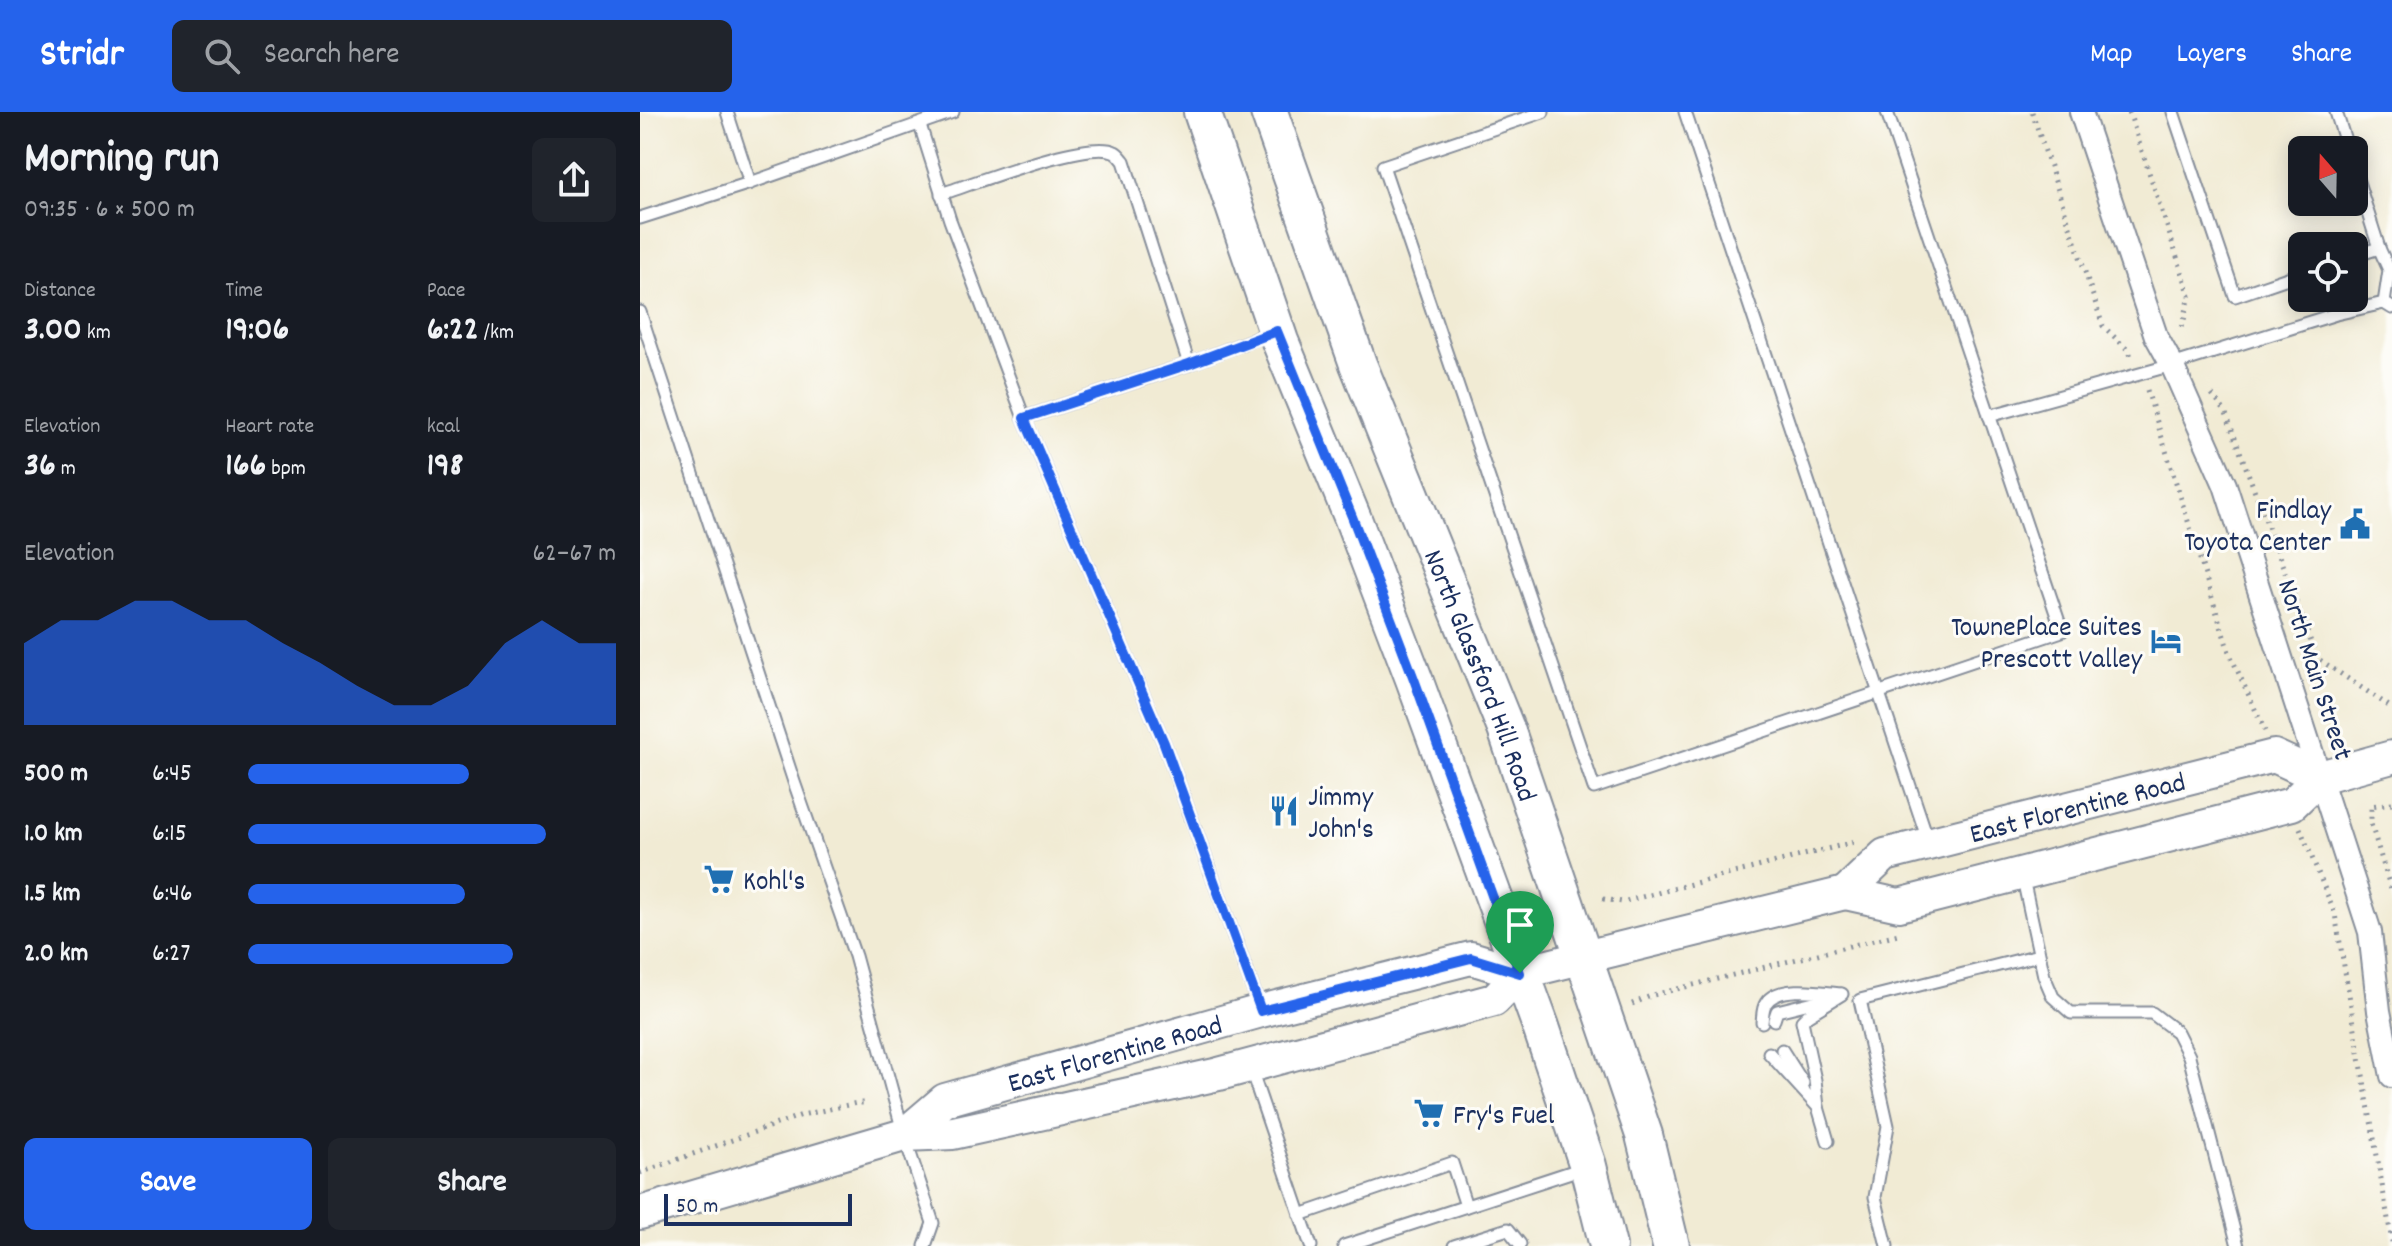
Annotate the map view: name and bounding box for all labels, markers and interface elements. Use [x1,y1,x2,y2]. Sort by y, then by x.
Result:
search box [172,20,732,92]
text: Stridr [40,29,124,84]
icon: search [200,34,244,78]
text: Search here [264,35,399,78]
text: Map [2090,36,2133,76]
text: Layers [2177,36,2247,76]
text: Share [2291,36,2352,76]
text: Morning run [24,130,219,193]
north arrow [2288,136,2368,216]
map controls [2288,136,2368,312]
button: share [532,138,616,222]
text: 09:35 · 6 × 500 m [24,192,195,229]
button: locate [2288,232,2368,312]
text: Distance [24,276,96,307]
text: Time [225,276,263,307]
text: Pace [427,276,466,307]
text: 3.00 [24,307,82,356]
text: 19:06 [225,307,289,356]
text: 6:22 [427,307,479,356]
text: km [82,318,111,349]
text: /km [479,318,514,349]
text: Elevation [24,412,101,443]
text: Heart rate [225,412,314,443]
text: kcal [427,412,460,443]
text: 36 [24,443,56,492]
text: 166 [225,443,266,492]
text: 198 [427,443,463,492]
text: m [56,454,76,485]
text: bpm [266,454,306,485]
place label: Findlay Toyota Center [2184,493,2332,565]
public building icon: Findlay Toyota Center [2338,507,2372,541]
text: Elevation [24,536,114,573]
text: 62–67 m [532,536,616,573]
street label: North Glassford Hill Road [1410,545,1544,808]
street label: North Main Street [2264,575,2360,766]
place label: TownePlace Suites Prescott Valley [1951,610,2143,682]
hotel icon: TownePlace Suites Prescott Valley [2149,624,2183,658]
text: 500 m [24,756,88,793]
text: 6:45 [152,756,192,793]
street label: East Florentine Road [1966,765,2190,857]
place label: Jimmy John's [1308,780,1374,852]
restaurant icon: Jimmy John's [1267,794,1301,828]
text: 1.0 km [24,816,83,853]
text: 6:15 [152,816,187,853]
supermarket icon: Kohl's [702,862,736,896]
place label: Kohl's [743,864,805,904]
text: 1.5 km [24,876,81,913]
text: 6:46 [152,876,193,913]
pin [1486,891,1554,973]
icon: arrive [1498,903,1542,947]
text: 2.0 km [24,936,88,973]
text: 6:27 [152,936,190,973]
street label: East Florentine Road [1004,1008,1228,1106]
supermarket icon: Fry's Fuel [1412,1096,1446,1130]
place label: Fry's Fuel [1453,1098,1555,1138]
button: Save [24,1138,312,1230]
button: Share [328,1138,616,1230]
scale bar [664,1190,852,1226]
text: 50 m [676,1192,718,1223]

